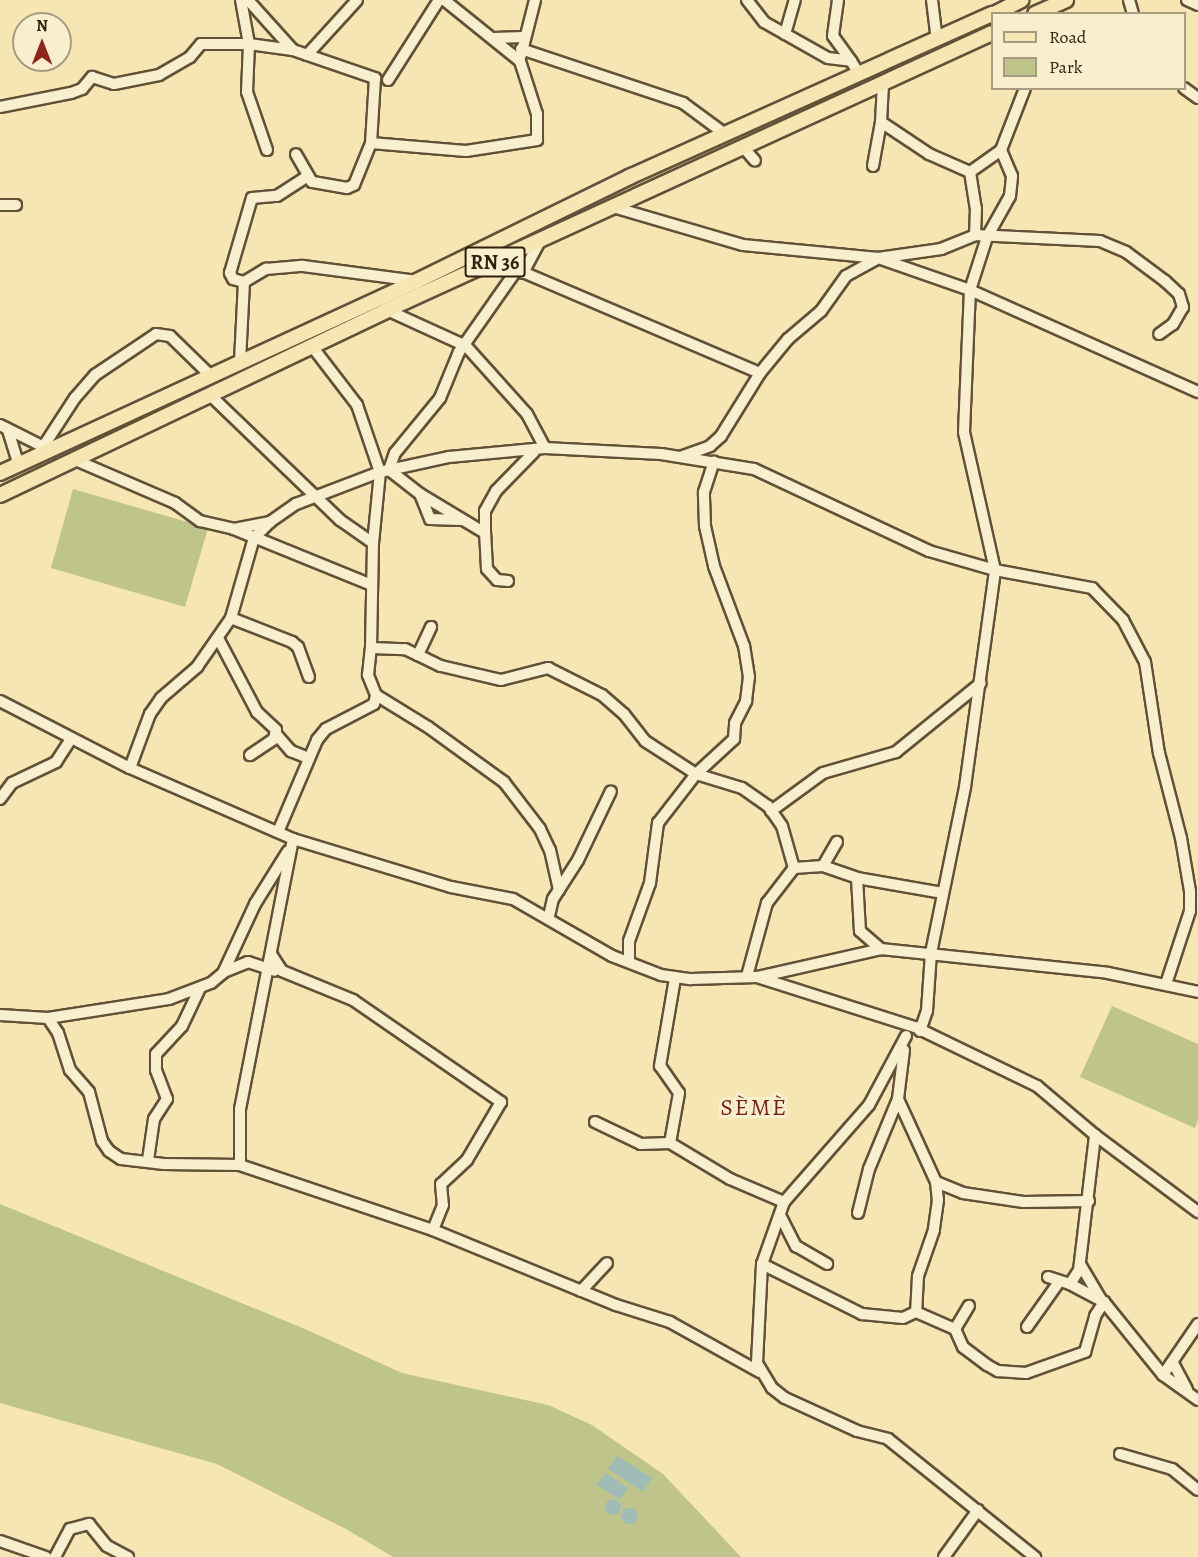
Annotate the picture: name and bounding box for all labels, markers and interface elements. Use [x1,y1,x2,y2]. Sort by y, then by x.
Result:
north arrow [12,12,72,72]
legend [991,12,1186,90]
text: N [36,15,48,37]
text: Road [1049,25,1086,49]
text: Park [1049,55,1083,79]
road number: RN 36 [464,245,526,279]
district label: SÈMÈ [720,1094,788,1122]

